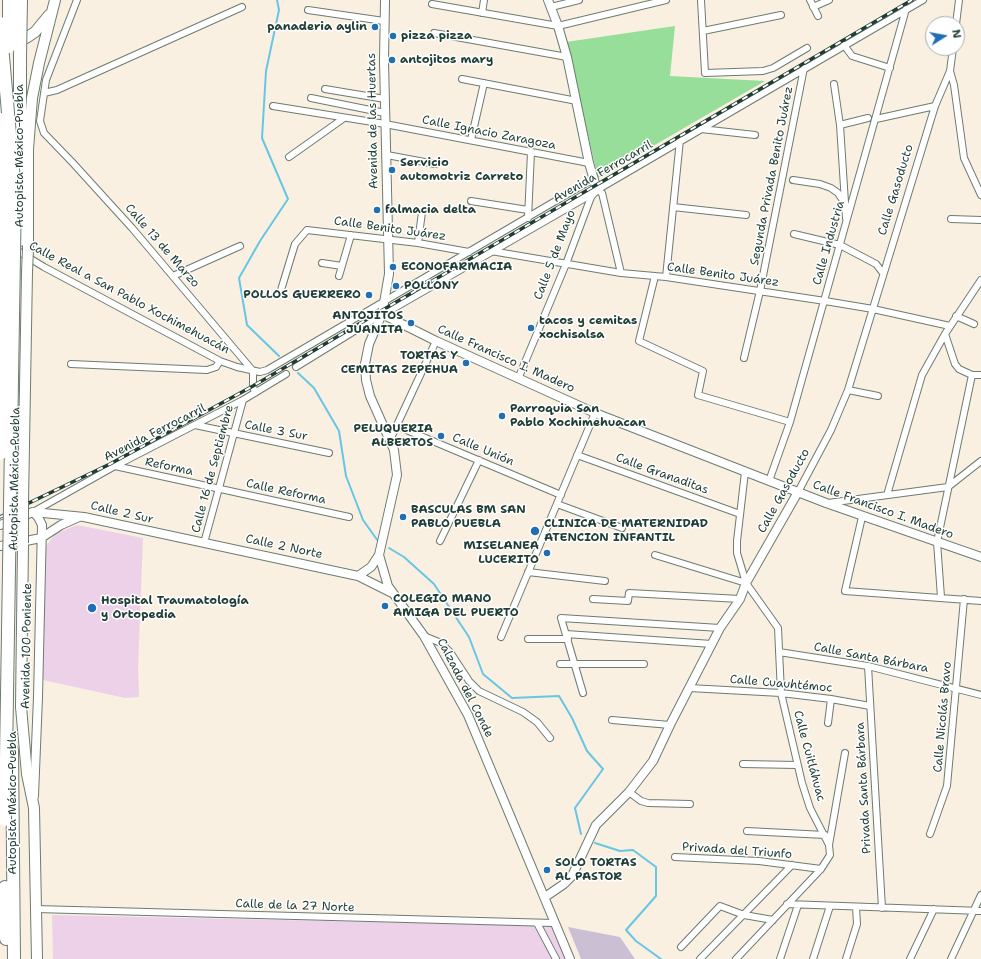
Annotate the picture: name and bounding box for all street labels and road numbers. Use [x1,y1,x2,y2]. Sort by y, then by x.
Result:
street label: Avenida de las Huertas [365,53,381,189]
street label: Autopista México-Puebla [13,84,27,228]
street label: Segunda Privada Benito Juárez [748,85,796,267]
street label: Calle Ignacio Zaragoza [421,113,557,153]
street label: Avenida Ferrocarril [551,138,655,206]
street label: Calle Gasoducto [875,143,917,237]
street label: Calle Industria [810,199,848,287]
street label: Calle 13 de Marzo [122,201,202,291]
street label: Calle 5 de Mayo [531,208,579,302]
street label: Calle Benito Juárez [333,214,447,244]
street label: Calle Real a San Pablo Xochimehuacán [26,239,232,357]
street label: Calle Benito Juárez [666,260,780,290]
street label: Calle Francisco I. Madero [435,322,577,396]
street label: Avenida Ferrocarril [102,401,208,465]
street label: Calle 16 de Septiembre [189,403,237,535]
street label: Autopista México-Puebla [7,407,23,551]
street label: Calle 3 Sur [243,418,309,444]
street label: Calle Unión [450,431,516,469]
street label: Calle Gasoducto [755,446,813,536]
street label: Calle Granaditas [614,451,710,497]
street label: Reforma [144,455,194,479]
street label: Calle Reforma [245,476,327,508]
street label: Calle Francisco I. Madero [811,478,955,542]
street label: Calle 2 Sur [89,499,155,527]
street label: Calle 2 Norte [244,532,324,562]
street label: Avenida 100 Poniente [19,583,35,709]
street label: Calzada del Conde [434,636,496,740]
street label: Calle Santa Bárbara [812,640,930,676]
street label: Calle Nicolás Bravo [931,661,955,773]
street label: Calle Cuauhtémoc [729,672,833,696]
street label: Calle Cuitláhuac [790,709,828,803]
street label: Privada Santa Bárbara [853,722,875,854]
street label: Autopista México-Puebla [6,731,20,875]
street label: Privada del Triunfo [682,840,792,862]
street label: Calle de la 27 Norte [235,897,355,915]

